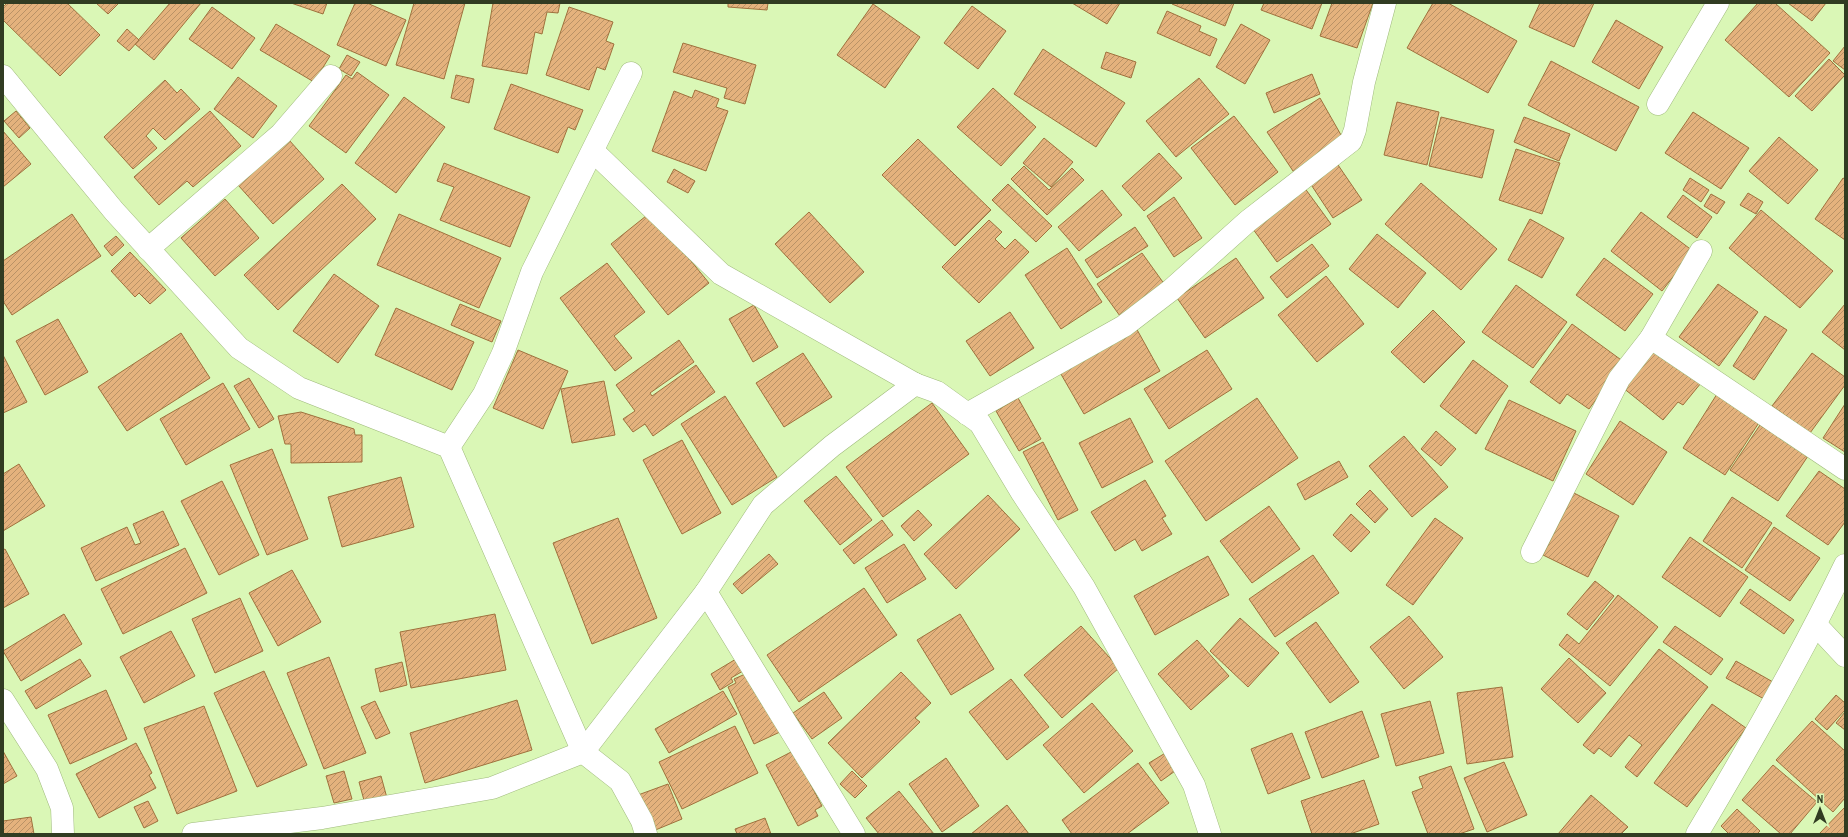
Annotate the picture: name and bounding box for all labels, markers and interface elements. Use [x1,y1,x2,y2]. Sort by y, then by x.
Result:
north arrow [1800,789,1840,829]
text: N [1817,792,1823,806]

